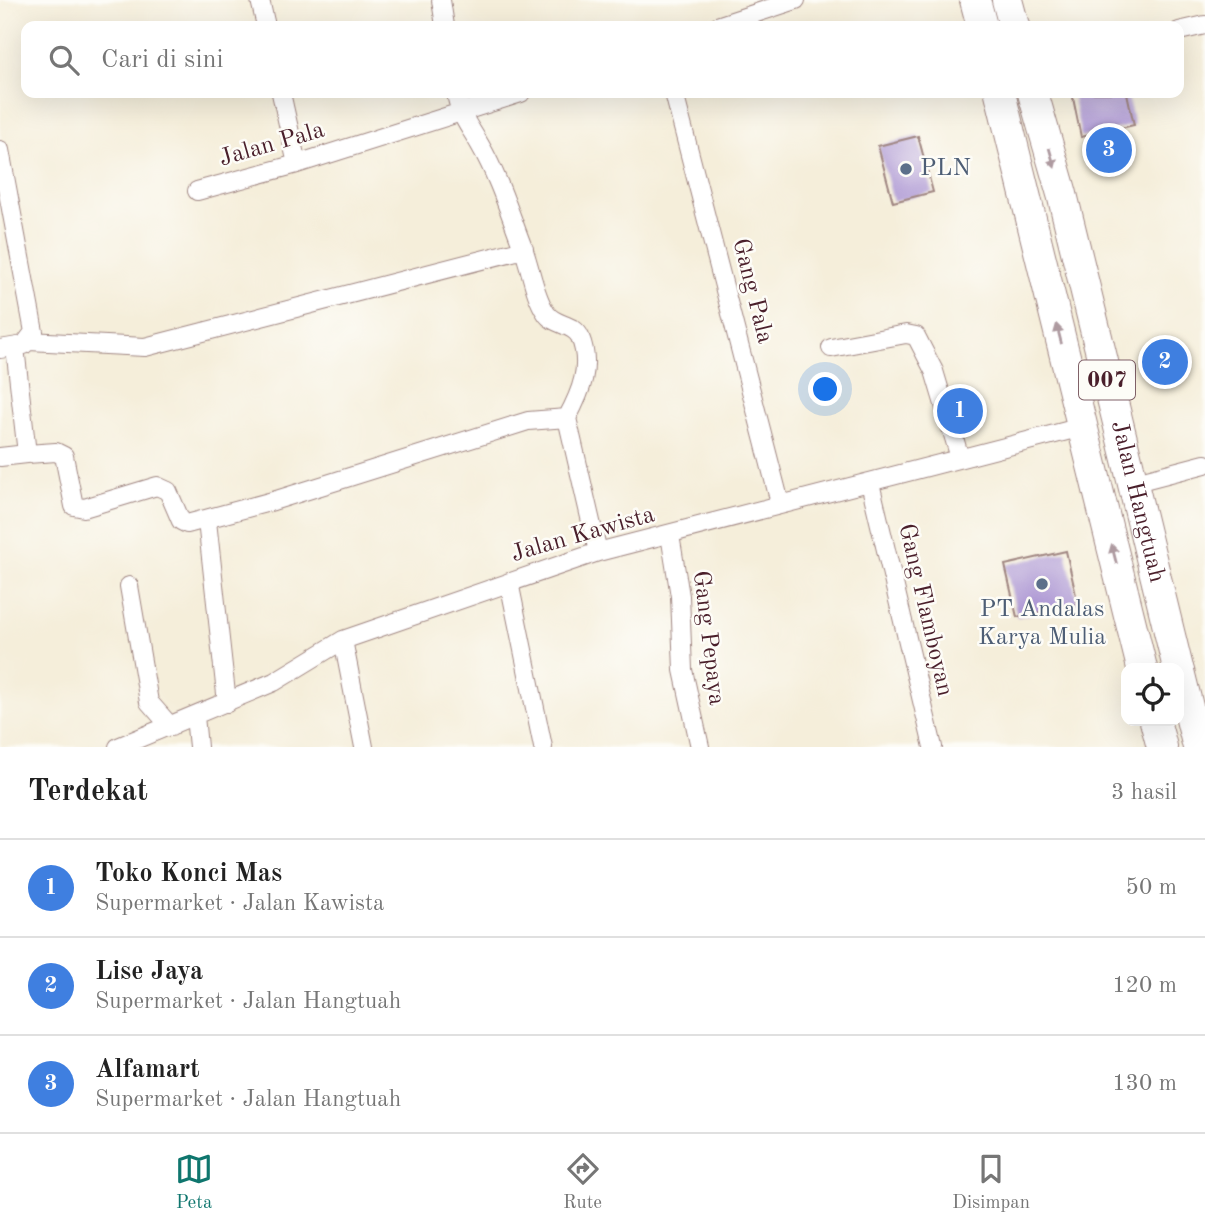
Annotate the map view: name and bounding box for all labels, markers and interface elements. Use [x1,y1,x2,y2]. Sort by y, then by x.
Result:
search box [21,21,1184,98]
icon: search [45,41,83,79]
text: Cari di sini [101,47,223,73]
street label: Jalan Pala [217,119,327,171]
pin: 3 [1086,124,1132,176]
one-way arrow [1047,148,1057,169]
place label: PLN [920,157,971,181]
marker: PLN [898,161,914,177]
street label: Gang Pala [727,236,777,346]
one-way arrow [1053,323,1064,345]
pin: 2 [1142,336,1188,388]
road number: 007 [1079,360,1135,400]
your location [808,372,842,406]
pin: 1 [937,385,983,437]
street label: Jalan Hangtuah [1106,418,1169,585]
street label: Jalan Kawista [509,503,658,567]
street label: Gang Flamboyan [893,521,957,699]
one-way arrow [1108,543,1119,565]
street label: Gang Pepaya [688,569,728,707]
marker: PT Andalas Karya Mulia [1034,576,1050,592]
place label: PT Andalas Karya Mulia [978,598,1106,650]
map controls [1121,663,1184,726]
button: locate [1121,663,1184,726]
text: Terdekat [28,777,148,807]
text: 3 hasil [1111,781,1177,804]
text: Toko Konci Mas [95,861,282,887]
text: 1 [44,876,58,899]
text: 50 m [1126,876,1177,899]
text: Supermarket · Jalan Kawista [95,892,384,915]
text: Lise Jaya [95,959,203,985]
text: 2 [44,974,58,997]
text: 120 m [1112,974,1177,997]
text: Supermarket · Jalan Hangtuah [95,990,401,1013]
text: Alfamart [95,1057,200,1083]
text: 3 [44,1072,58,1095]
text: 130 m [1112,1072,1177,1095]
text: Supermarket · Jalan Hangtuah [95,1088,401,1111]
tab: Peta [175,1150,213,1215]
tab: Rute [563,1150,602,1215]
tab: Disimpan [952,1150,1030,1215]

